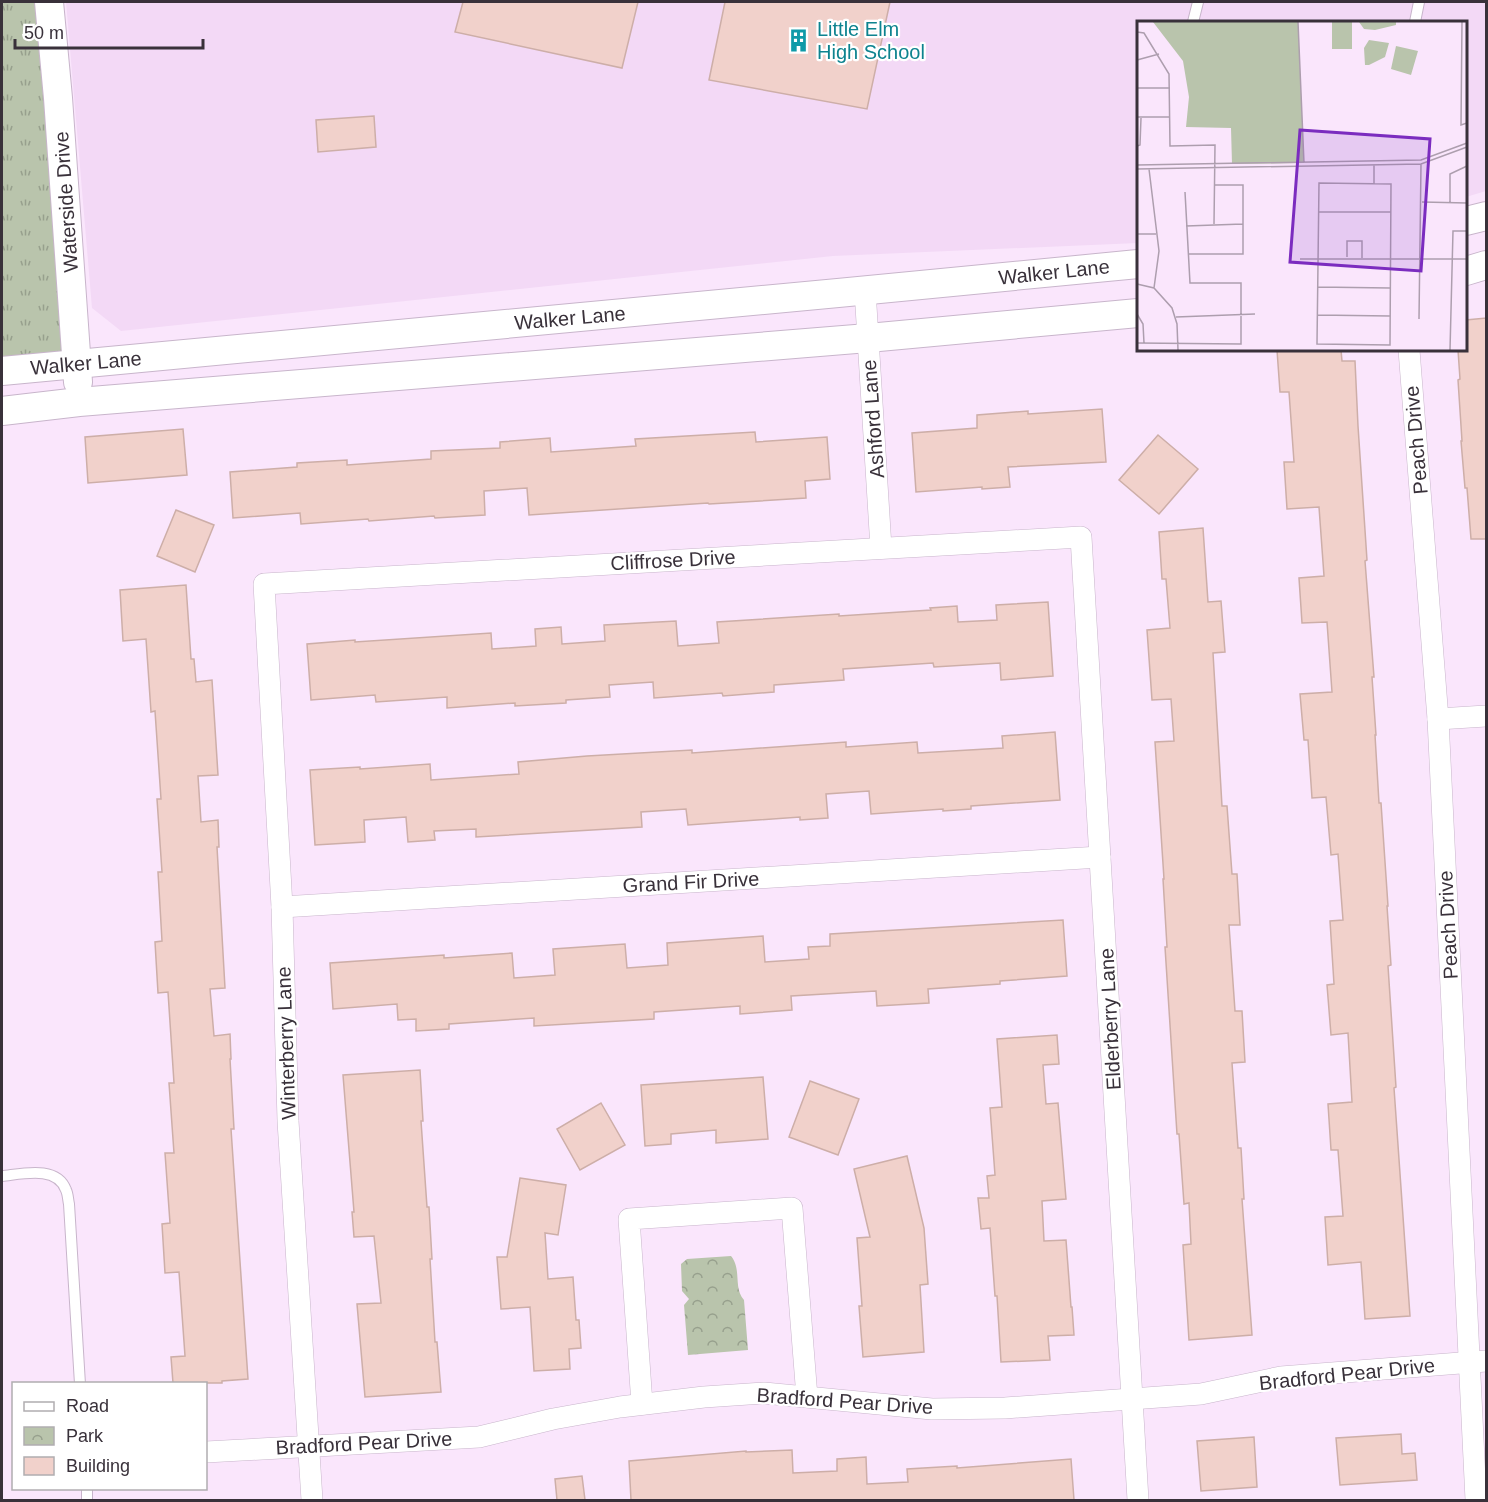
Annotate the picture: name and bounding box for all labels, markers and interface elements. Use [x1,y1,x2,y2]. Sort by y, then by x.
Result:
scale bar [15,12,202,50]
place label: Little Elm High School [817,18,925,63]
inset map [1137,21,1467,351]
text: 50 m [24,23,64,43]
building icon: Little Elm High School [786,28,812,54]
street label: Waterside Drive [50,131,82,273]
street label: Walker Lane [997,255,1111,289]
street label: Walker Lane [513,302,627,334]
street label: Walker Lane [29,347,143,379]
street label: Ashford Lane [858,359,888,479]
street label: Peach Drive [1400,385,1432,495]
street label: Cliffrose Drive [610,546,736,574]
street label: Grand Fir Drive [622,867,760,897]
street label: Peach Drive [1434,870,1462,980]
street label: Elderberry Lane [1095,947,1125,1091]
street label: Winterberry Lane [272,966,300,1120]
street label: Bradford Pear Drive [1258,1354,1436,1394]
legend [12,1382,207,1490]
street label: Bradford Pear Drive [756,1384,934,1418]
text: Road [66,1396,109,1416]
text: Park [66,1426,104,1446]
street label: Bradford Pear Drive [275,1427,453,1459]
text: Building [66,1456,130,1476]

